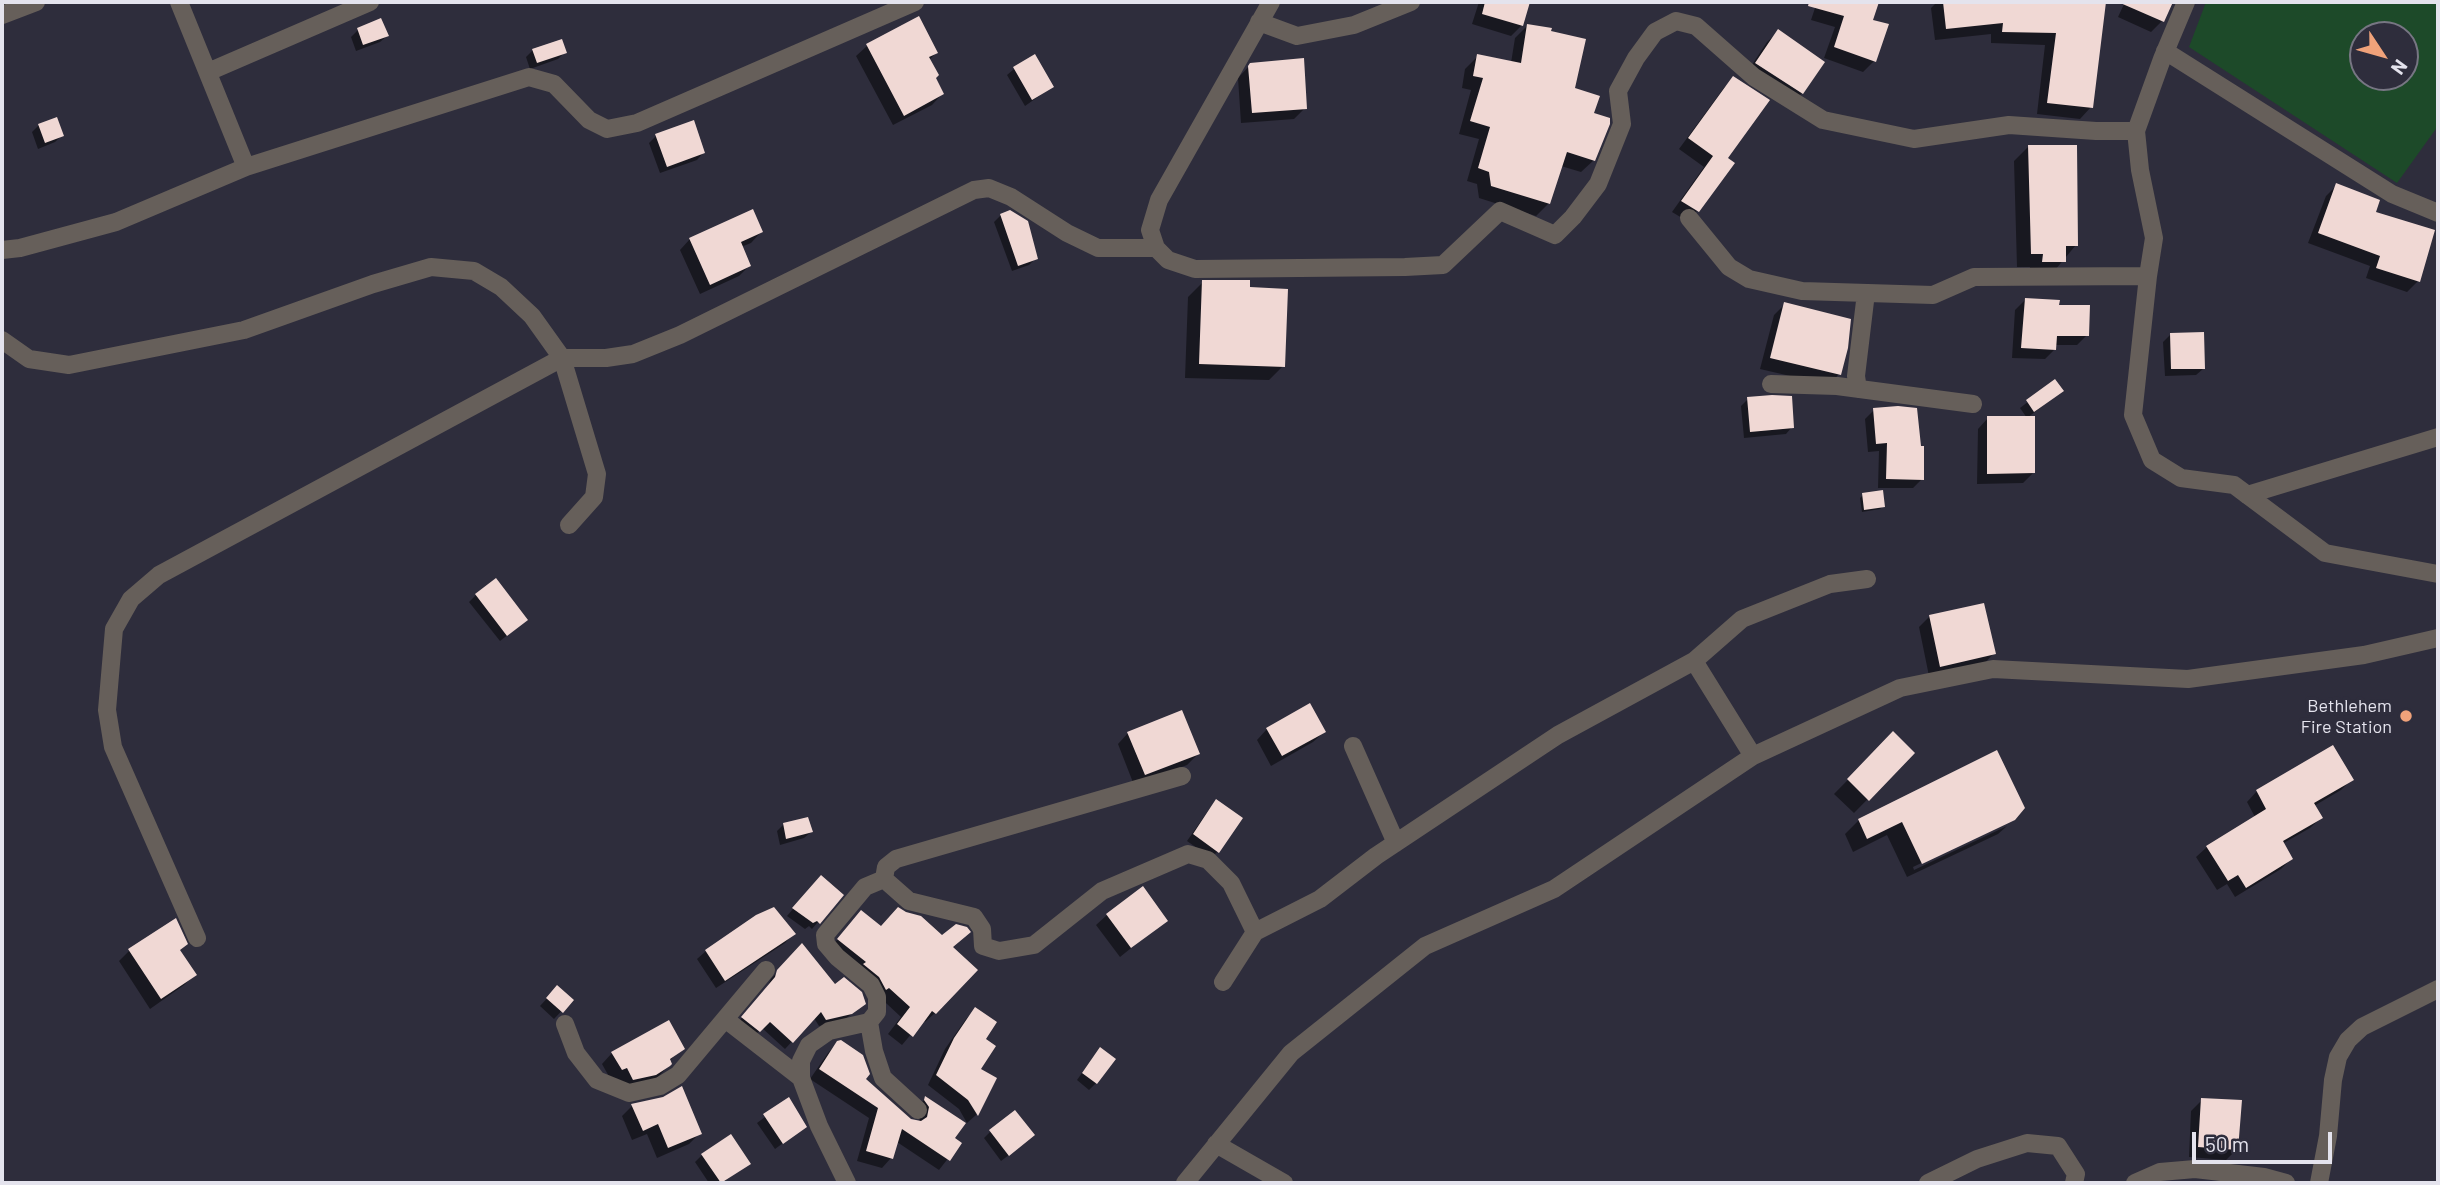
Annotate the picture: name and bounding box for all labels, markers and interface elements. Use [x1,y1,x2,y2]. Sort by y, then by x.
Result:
north arrow [2349,21,2419,91]
text: N [2387,56,2413,79]
place label: Bethlehem Fire Station [2301,695,2392,738]
marker: Bethlehem Fire Station [2398,708,2414,724]
scale bar [2195,1118,2335,1162]
text: 50 m [2205,1131,2249,1156]

